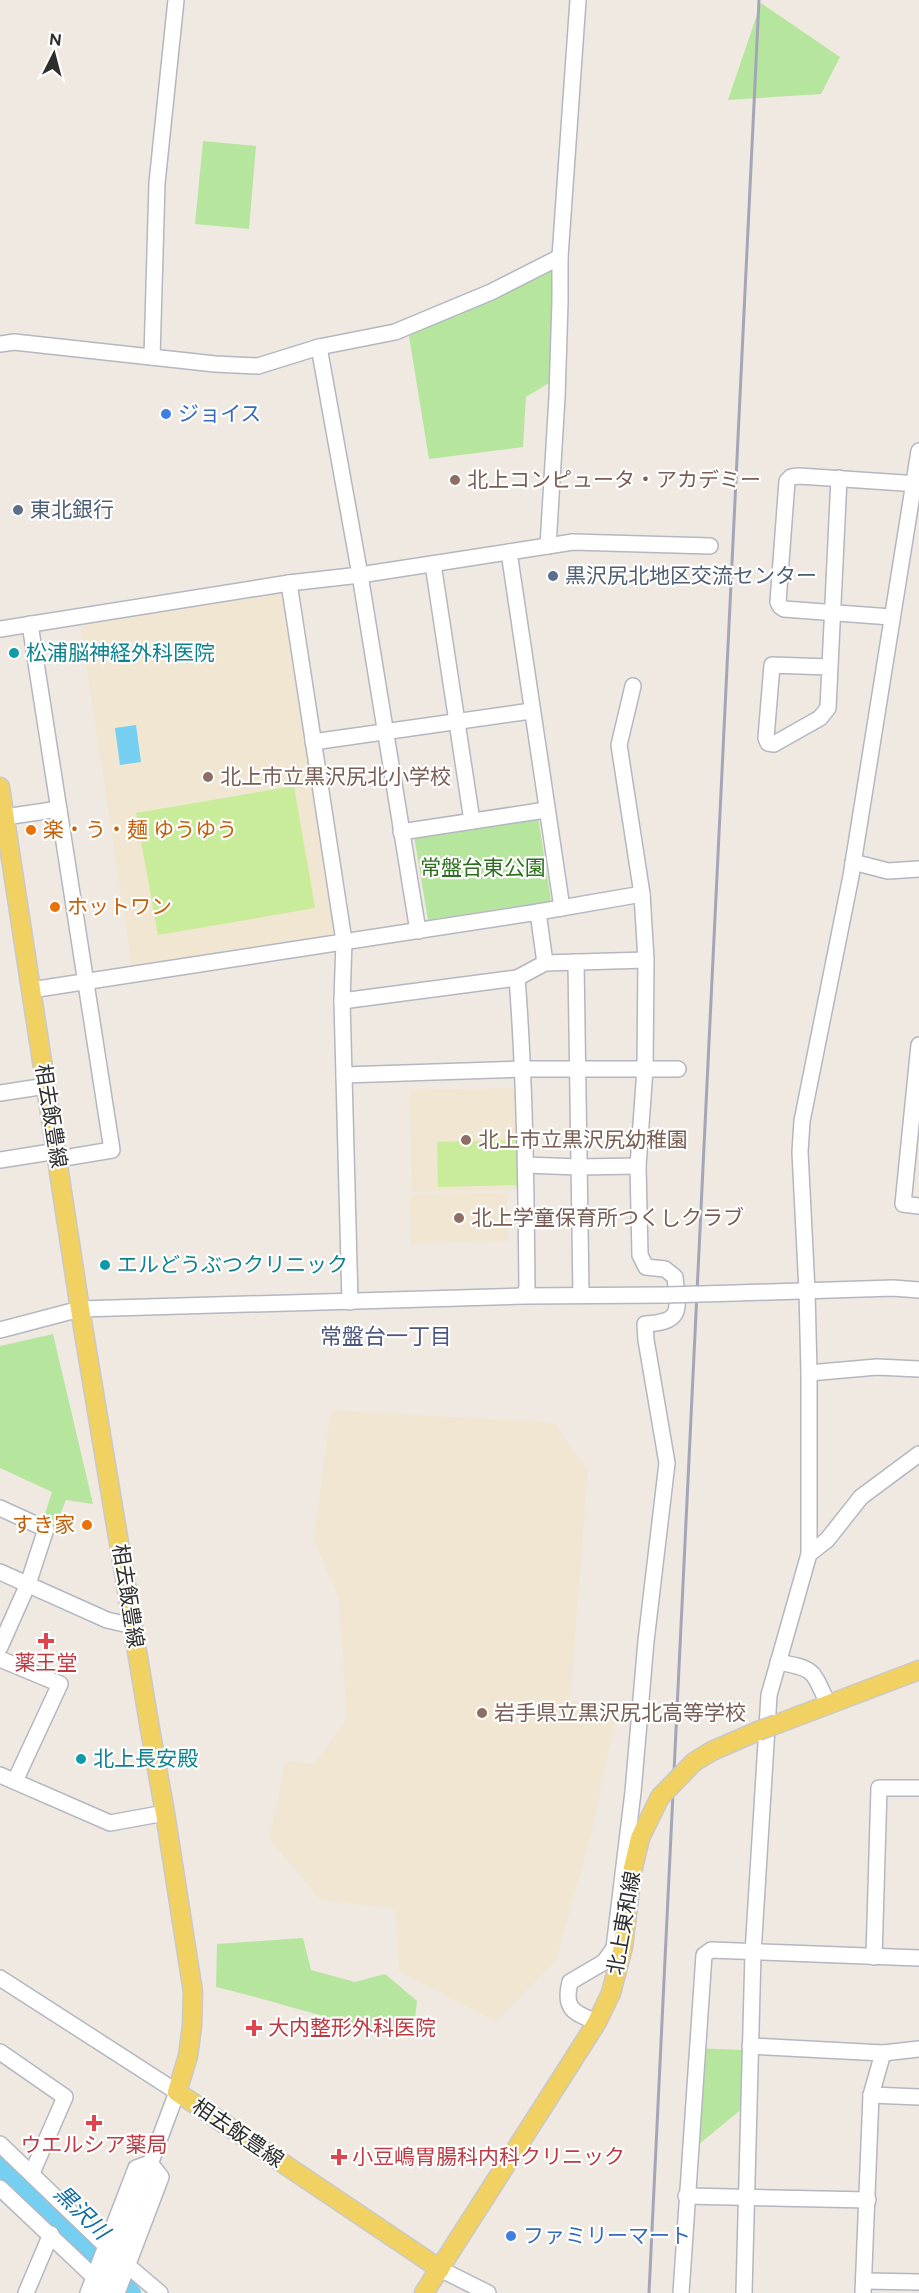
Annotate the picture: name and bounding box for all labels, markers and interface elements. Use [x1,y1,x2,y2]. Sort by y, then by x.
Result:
north arrow [24,24,84,84]
text: N [48,29,63,50]
place label: ジョイス [178,401,261,426]
marker: ジョイス [159,407,173,421]
place label: 北上コンピュータ・アカデミー [467,467,761,492]
marker: 北上コンピュータ・アカデミー [448,473,462,487]
place label: 東北銀行 [30,497,114,522]
marker: 東北銀行 [11,503,25,517]
place label: 黒沢尻北地区交流センター [565,563,817,588]
marker: 黒沢尻北地区交流センター [546,569,560,583]
place label: 松浦脳神経外科医院 [26,640,215,665]
marker: 松浦脳神経外科医院 [7,646,21,660]
place label: 北上市立黒沢尻北小学校 [220,764,451,789]
marker: 北上市立黒沢尻北小学校 [201,770,215,784]
place label: 楽・う・麺 ゆうゆう [43,817,237,842]
marker: 楽・う・麺 ゆうゆう [24,823,38,837]
park label: 常盤台東公園 [420,855,546,880]
place label: ホットワン [67,894,172,919]
marker: ホットワン [48,900,62,914]
street label: 相去飯豊線 [31,1062,72,1170]
place label: 北上市立黒沢尻幼稚園 [478,1127,688,1152]
marker: 北上市立黒沢尻幼稚園 [459,1133,473,1147]
place label: 北上学童保育所つくしクラブ [471,1205,744,1230]
marker: 北上学童保育所つくしクラブ [452,1211,466,1225]
place label: エルどうぶつクリニック [117,1252,348,1277]
marker: エルどうぶつクリニック [98,1258,112,1272]
district label: 常盤台一丁目 [320,1323,452,1350]
place label: すき家 [12,1512,75,1537]
marker: すき家 [80,1518,94,1532]
street label: 相去飯豊線 [108,1542,149,1650]
marker: 薬王堂 [39,1634,53,1648]
place label: 薬王堂 [15,1650,78,1675]
place label: 岩手県立黒沢尻北高等学校 [494,1700,746,1725]
marker: 岩手県立黒沢尻北高等学校 [475,1706,489,1720]
place label: 北上長安殿 [93,1746,198,1771]
marker: 北上長安殿 [74,1752,88,1766]
street label: 北上東和線 [602,1869,645,1977]
place label: 大内整形外科医院 [268,2015,436,2040]
marker: 大内整形外科医院 [245,2019,263,2037]
street label: 相去飯豊線 [188,2093,289,2172]
marker: ウエルシア薬局 [87,2116,101,2130]
place label: ウエルシア薬局 [21,2132,168,2157]
place label: 小豆嶋胃腸科内科クリニック [352,2144,625,2169]
marker: 小豆嶋胃腸科内科クリニック [330,2148,348,2166]
water label: 黒沢川 [49,2180,116,2246]
place label: ファミリーマート [523,2223,691,2248]
marker: ファミリーマート [504,2229,518,2243]

